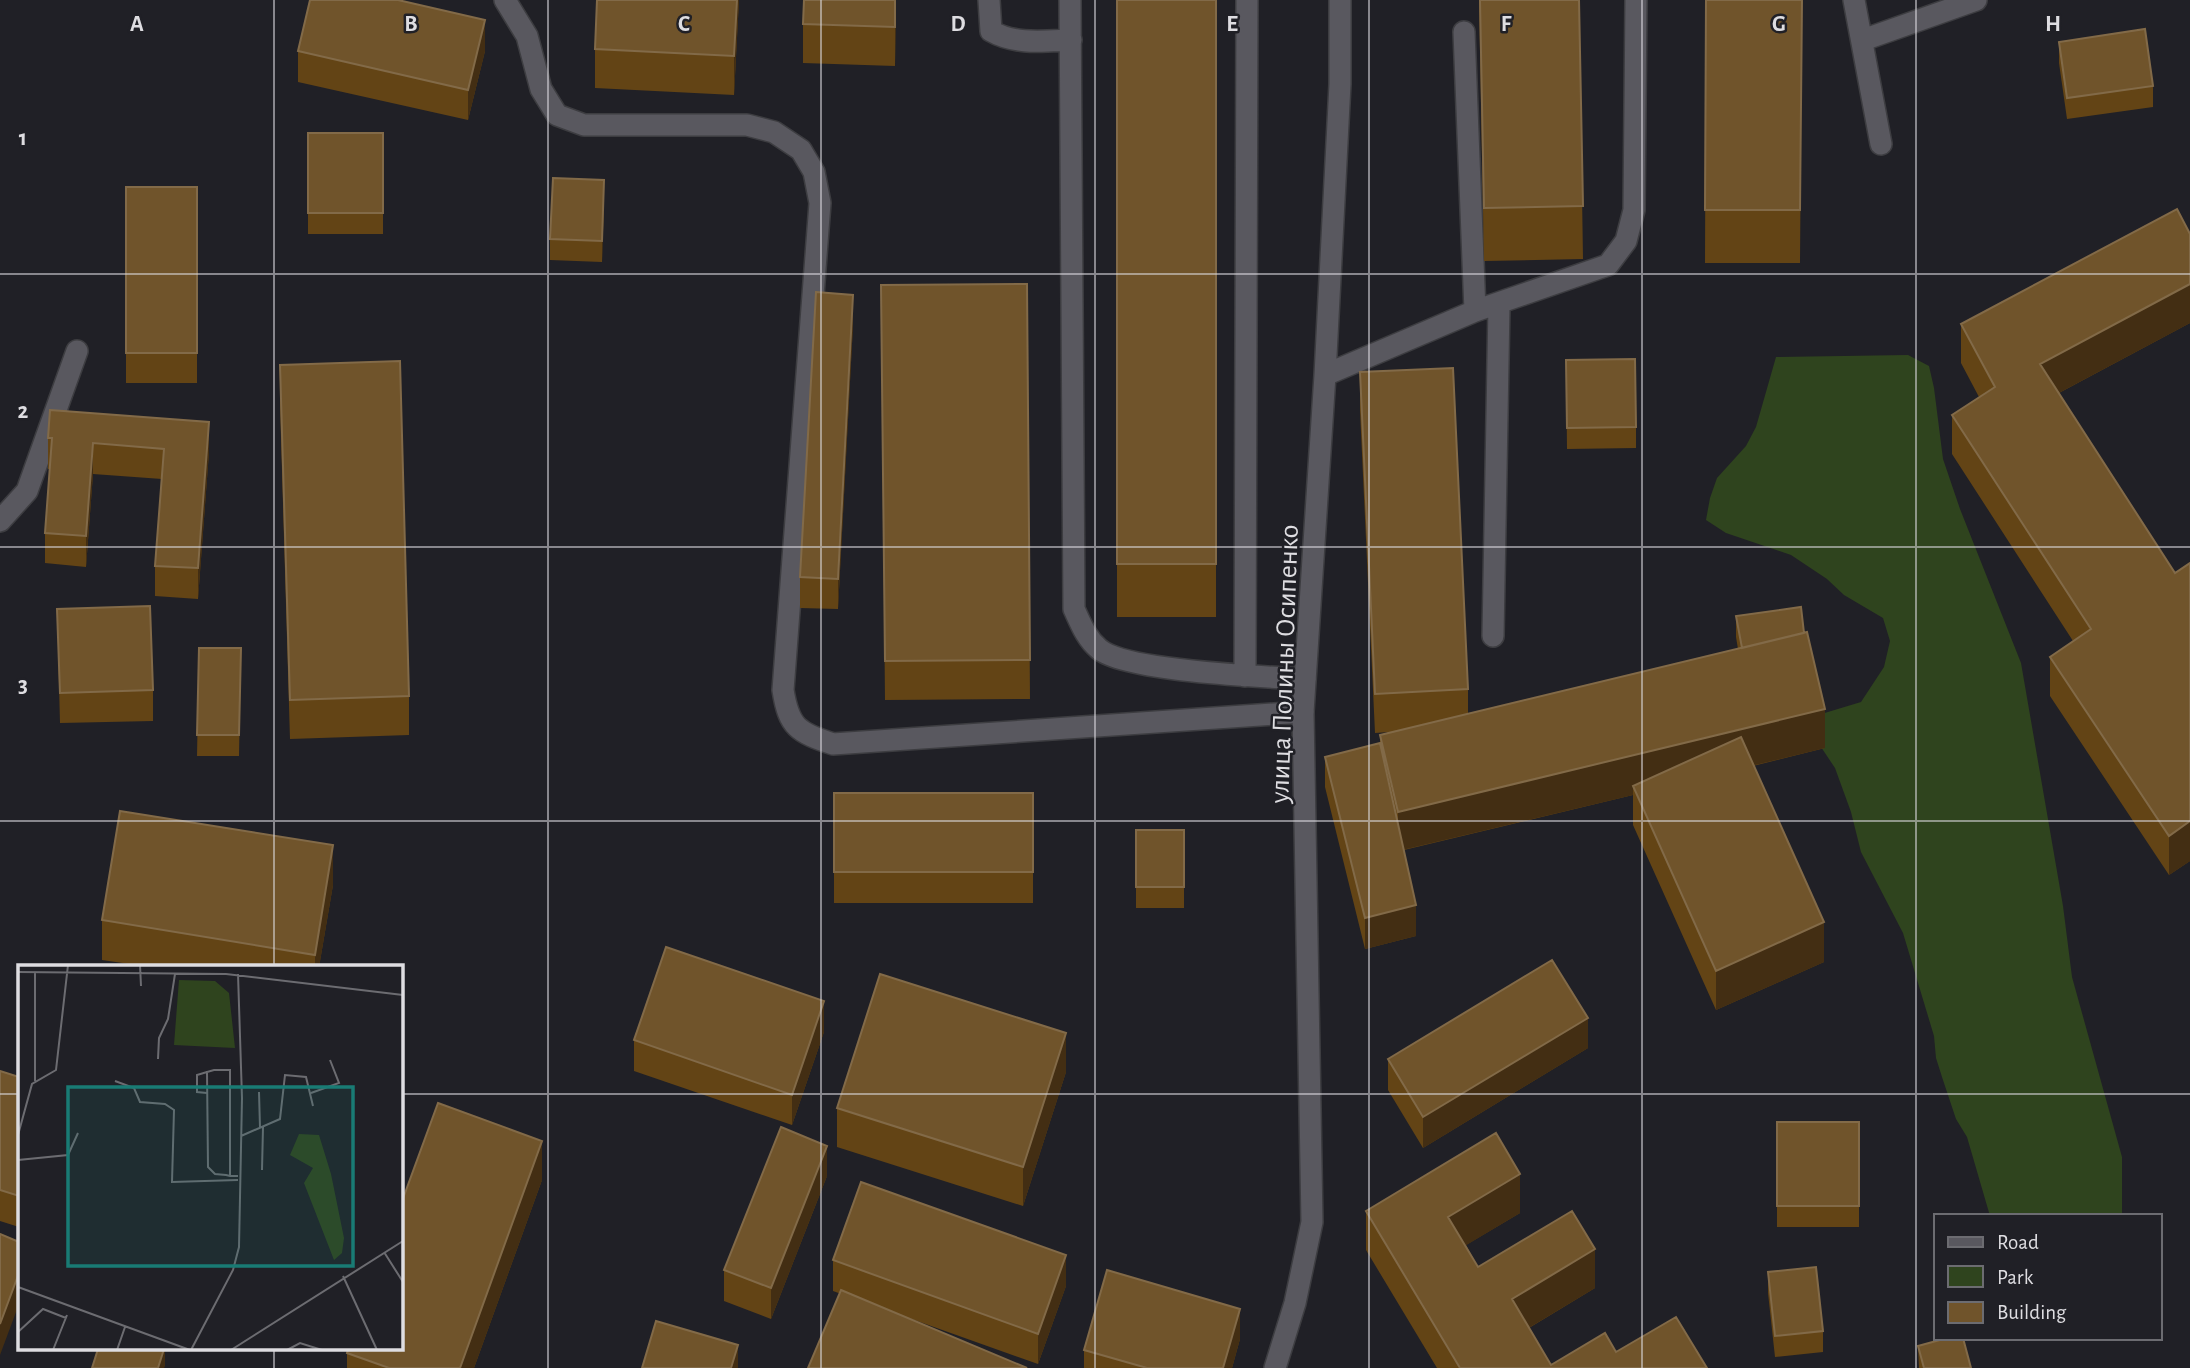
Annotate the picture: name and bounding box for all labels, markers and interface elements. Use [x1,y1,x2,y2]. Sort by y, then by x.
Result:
text: A [130,13,144,36]
text: B [404,13,418,36]
text: C [678,13,690,36]
text: D [950,13,966,36]
text: E [1226,13,1238,36]
text: F [1501,13,1512,36]
text: G [1772,13,1786,36]
text: H [2045,13,2061,36]
text: 1 [19,127,27,150]
text: 2 [18,400,29,423]
street label: улица Полины Осипенко [1266,524,1304,805]
text: 3 [18,674,28,697]
inset map [18,965,402,1350]
legend [1934,1214,2162,1340]
text: Road [1997,1232,2039,1253]
text: Park [1997,1267,2034,1288]
text: Building [1997,1302,2067,1323]

